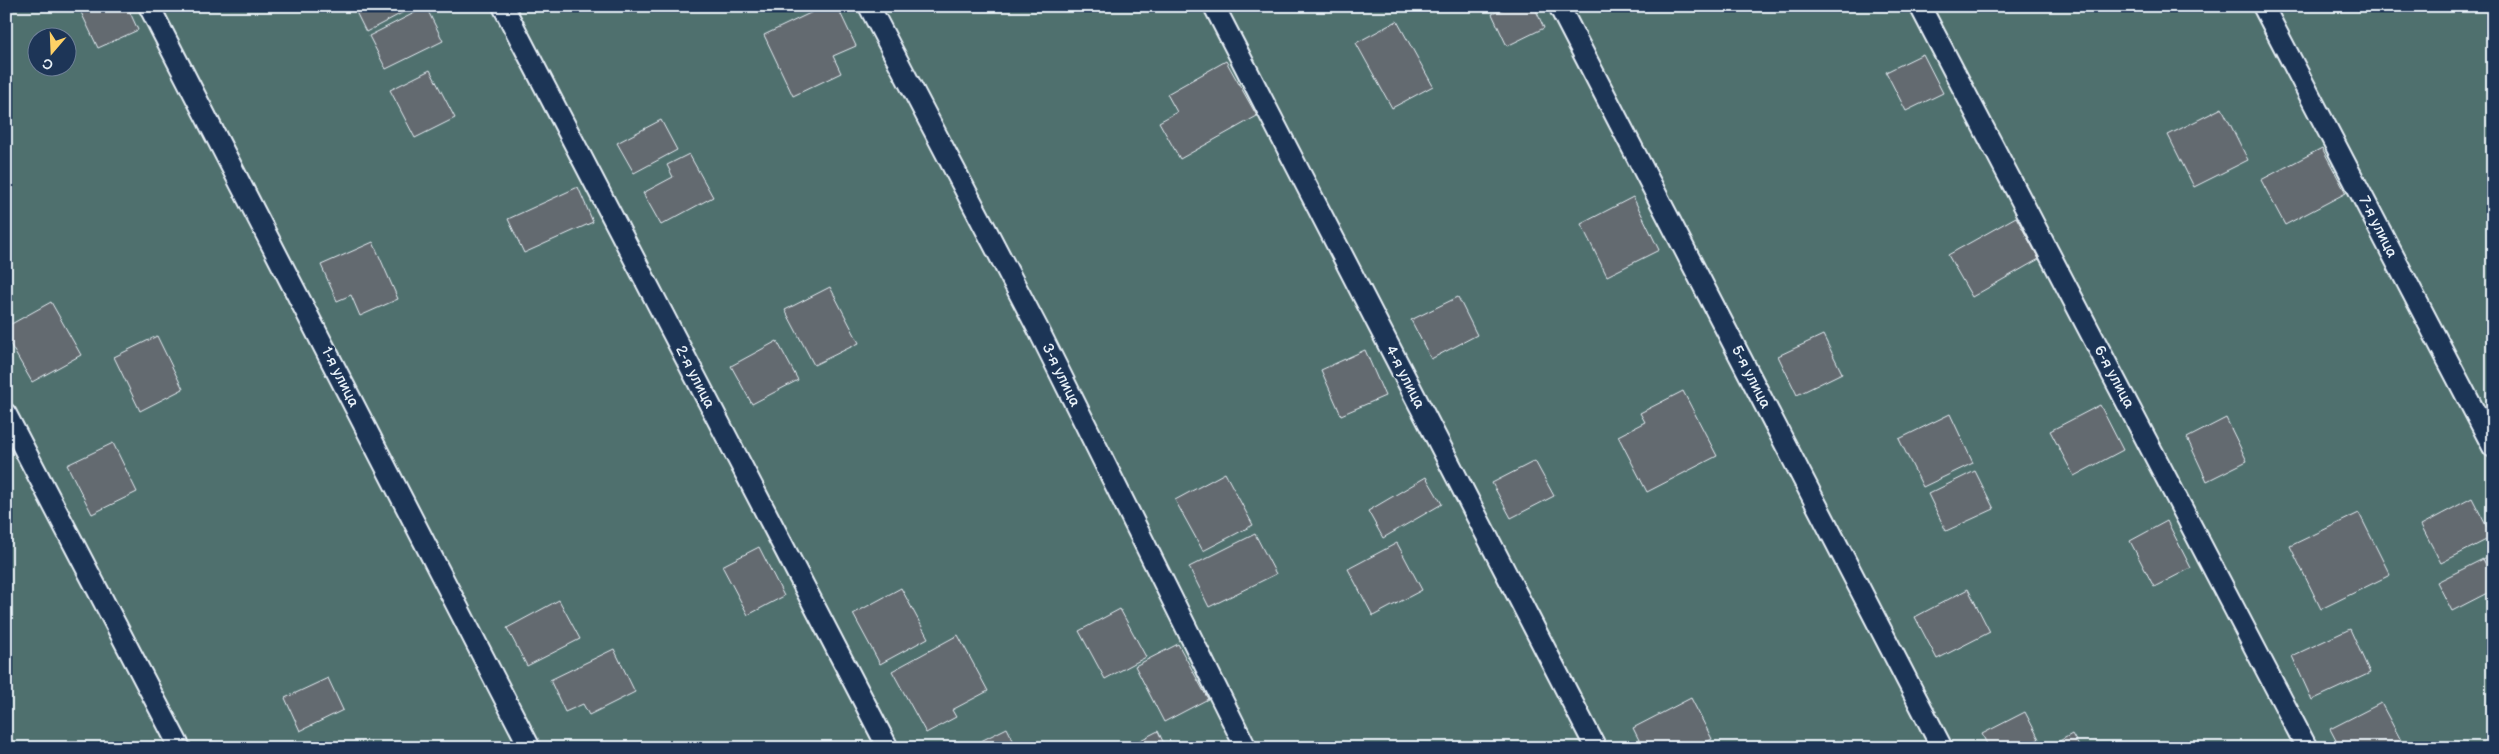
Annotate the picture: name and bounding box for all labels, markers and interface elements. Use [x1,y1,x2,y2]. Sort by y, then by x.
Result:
north arrow [28,28,78,78]
text: С [40,54,55,73]
street label: 7-я улица [2354,193,2402,261]
street label: 3-я улица [1037,340,1085,410]
street label: 2-я улица [671,342,719,412]
street label: 4-я улица [1381,342,1429,412]
street label: 5-я улица [1727,342,1775,412]
street label: 6-я улица [2090,342,2139,412]
street label: 1-я улица [317,344,363,410]

